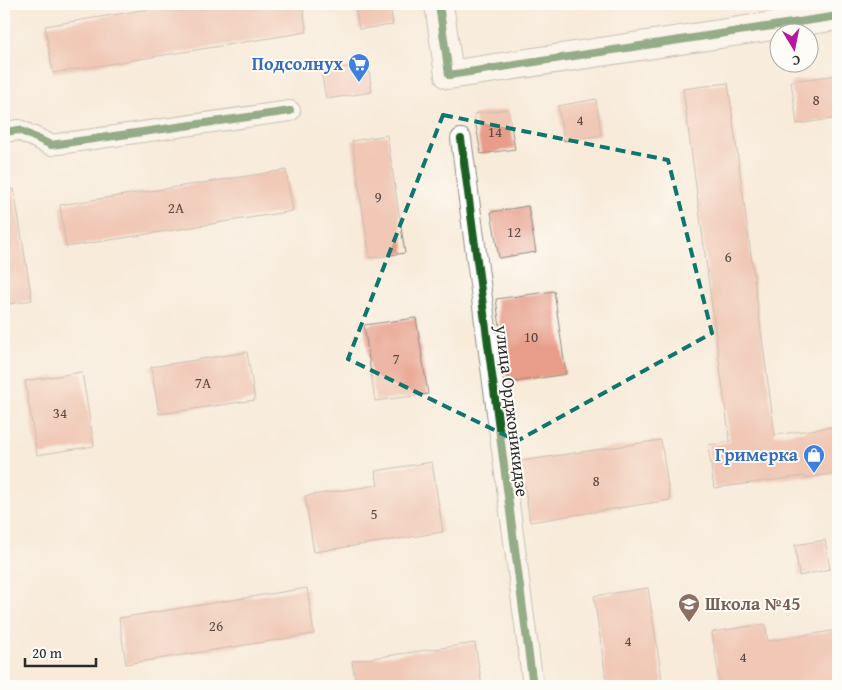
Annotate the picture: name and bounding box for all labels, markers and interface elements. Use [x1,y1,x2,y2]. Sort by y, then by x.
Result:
north arrow [770,22,820,72]
place label: Подсолнух [252,50,343,77]
text: С [791,50,802,71]
supermarket icon: Подсолнух [347,52,371,83]
house number: 8 [812,89,820,110]
house number: 4 [576,109,584,130]
house number: 14 [488,121,502,142]
house number: 9 [374,186,382,207]
house number: 2А [168,197,184,218]
house number: 12 [507,221,521,242]
house number: 6 [724,246,732,267]
street label: улица Орджоникидзе [488,323,536,498]
house number: 10 [524,326,538,347]
house number: 7 [392,348,400,369]
house number: 7А [195,372,211,393]
house number: 34 [53,402,67,423]
place label: Гримерка [715,441,799,468]
shop icon: Гримерка [802,443,826,474]
house number: 8 [592,470,600,491]
house number: 5 [370,503,378,524]
place label: Школа №45 [705,590,801,617]
school or university icon: Школа №45 [677,592,701,623]
house number: 26 [209,615,223,636]
house number: 4 [624,630,632,651]
scale bar [25,635,96,667]
text: 20 m [32,642,63,663]
house number: 4 [739,646,747,667]

